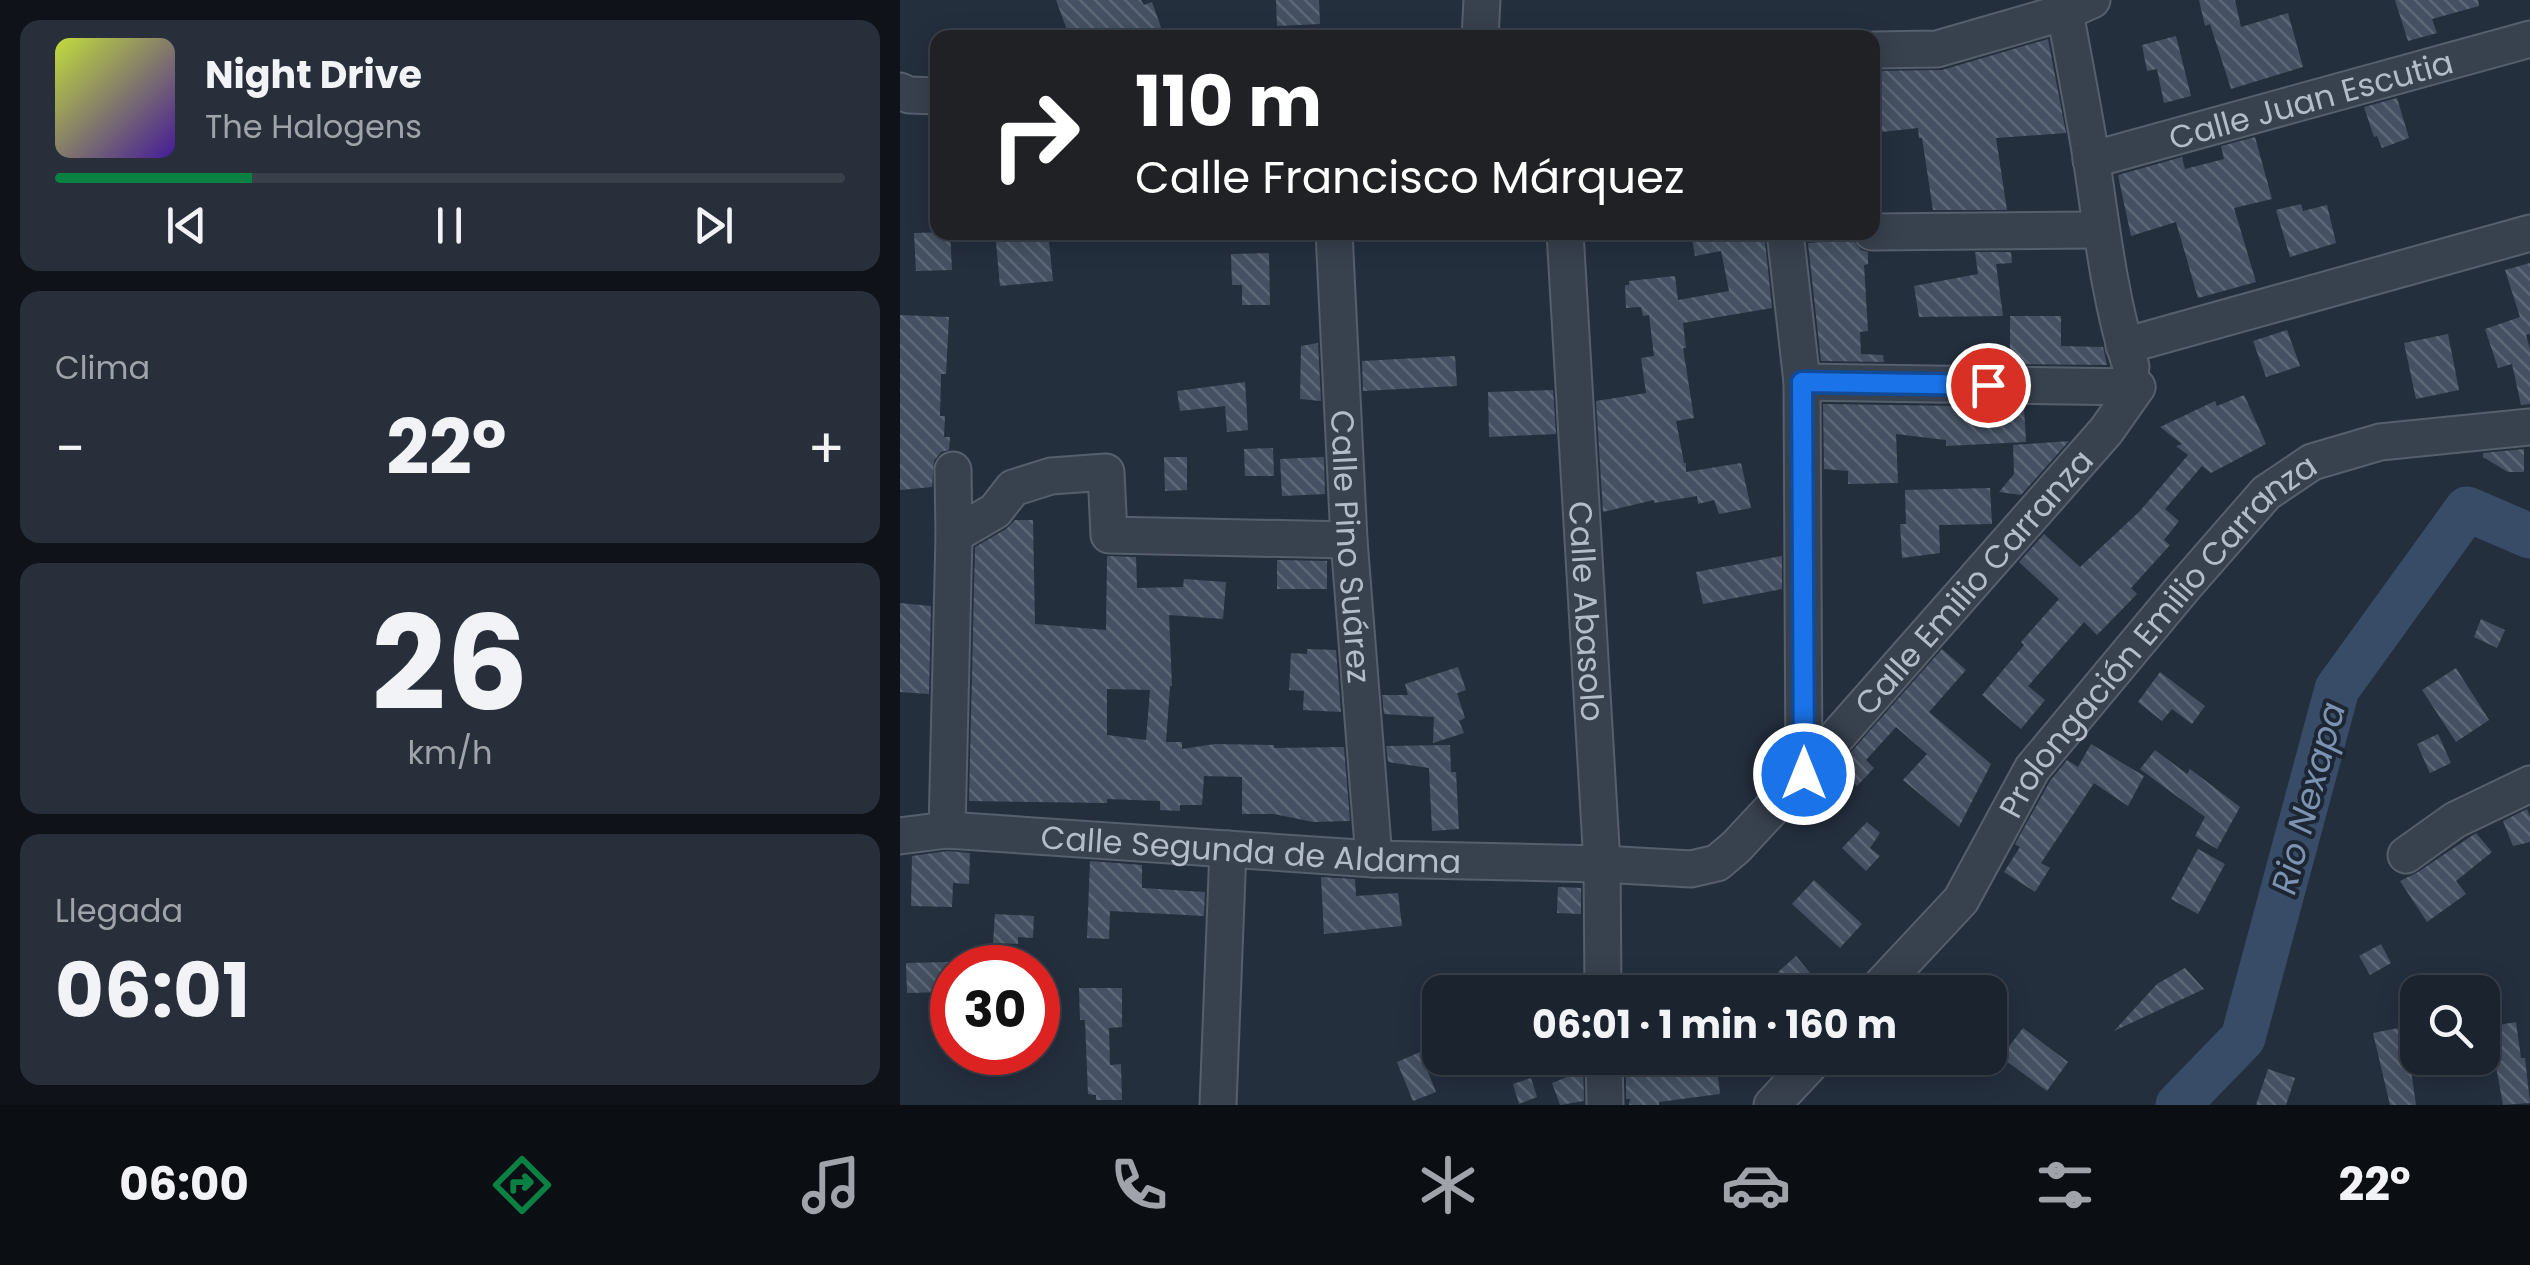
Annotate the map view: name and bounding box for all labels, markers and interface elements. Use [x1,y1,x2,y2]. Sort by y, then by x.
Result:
street label: Calle Juan Escutia [2164,39,2458,160]
text: Night Drive [205,48,422,101]
text: 110 m [1135,52,1322,151]
icon: right [970,70,1100,200]
text: The Halogens [205,104,422,149]
text: Calle Francisco Márquez [1135,146,1684,209]
icon: previous [159,198,214,253]
icon: pause [422,198,477,253]
icon: next [686,198,741,253]
pin [1946,343,2031,428]
text: Clima [55,345,150,390]
icon: arrive [1961,358,2016,413]
text: 22° [386,395,507,500]
street label: Calle Pino Suárez [1320,409,1383,685]
text: − [55,410,85,487]
text: + [807,410,845,487]
street label: Calle Emilio Carranza [1844,439,2103,725]
street label: Prolongación Emilio Carranza [1987,443,2325,826]
street label: Calle Abasolo [1558,500,1616,723]
text: 26 [371,572,529,755]
water label: Rio Nexapa [2259,697,2357,899]
position arrow [1752,722,1856,826]
text: km/h [407,730,493,775]
street label: Calle Segunda de Aldama [1039,814,1462,883]
text: Llegada [55,888,183,933]
text: 06:01 [55,938,250,1043]
speed limit sign: 30 [930,945,1060,1075]
map controls [2400,975,2500,1075]
button: search [2400,975,2500,1075]
text: 06:01 · 1 min · 160 m [1532,998,1897,1051]
icon: directions [487,1150,557,1220]
icon: music [796,1150,866,1220]
icon: phone [1104,1150,1174,1220]
icon: climate [1413,1150,1483,1220]
icon: car [1721,1150,1791,1220]
icon: filters [2030,1150,2100,1220]
text: 06:00 [119,1153,249,1216]
text: 22° [2338,1153,2411,1216]

